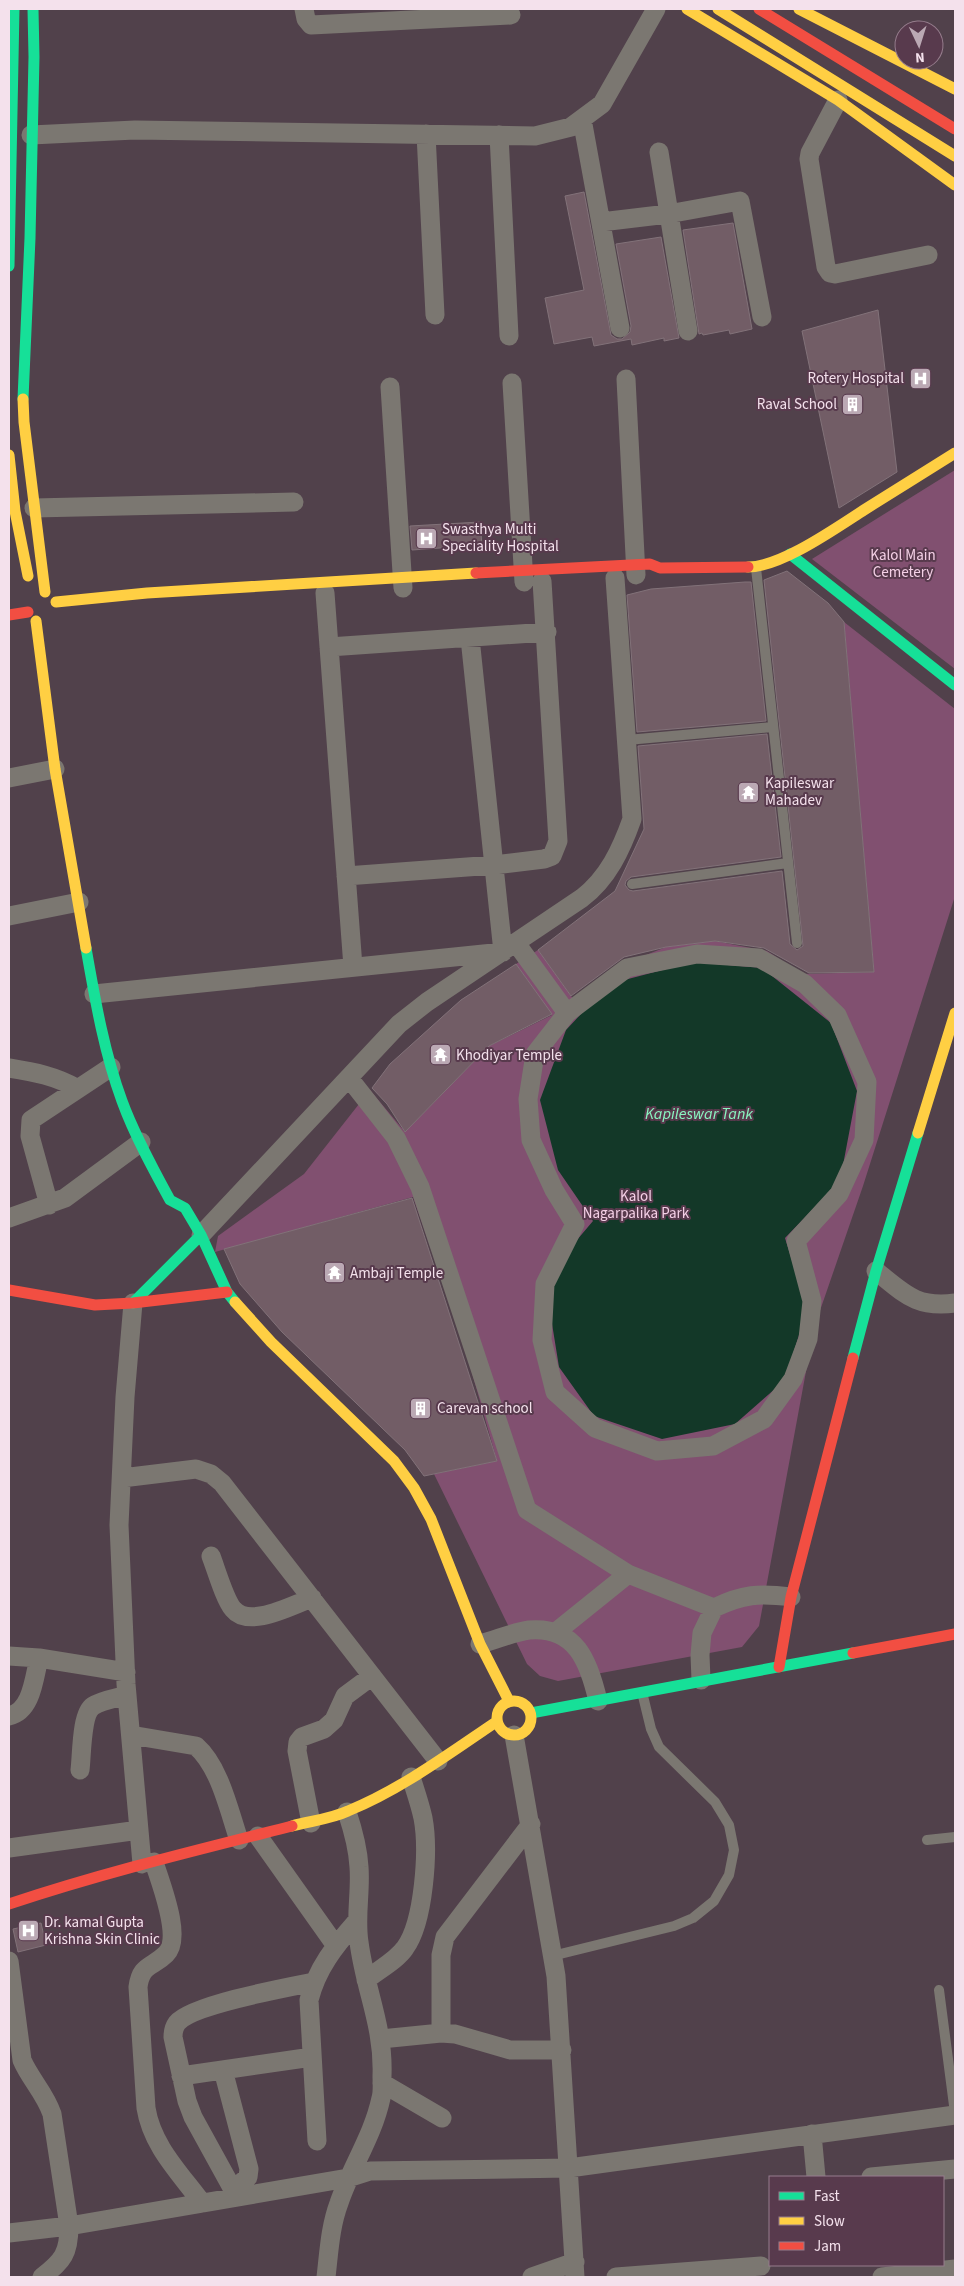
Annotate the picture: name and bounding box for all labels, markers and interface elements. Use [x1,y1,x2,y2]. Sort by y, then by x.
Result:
north arrow [894,20,944,70]
text: N [914,47,925,67]
hospital icon: Rotery Hospital [908,366,932,390]
place label: Rotery Hospital [808,368,904,389]
building icon: Raval School [841,392,865,416]
place label: Raval School [757,394,837,415]
place label: Swasthya Multi Speciality Hospital [442,519,559,557]
hospital icon: Swasthya Multi Speciality Hospital [414,526,438,550]
park label: Kalol Main Cemetery [870,545,936,583]
place label: Kapileswar Mahadev [765,773,835,811]
temple icon: Kapileswar Mahadev [737,780,761,804]
temple icon: Khodiyar Temple [428,1043,452,1067]
place label: Khodiyar Temple [456,1045,562,1066]
water label: Kapileswar Tank [645,1103,753,1125]
park label: Kalol Nagarpalika Park [583,1186,690,1224]
temple icon: Ambaji Temple [322,1261,346,1285]
place label: Ambaji Temple [350,1263,443,1284]
building icon: Carevan school [409,1396,433,1420]
place label: Carevan school [437,1398,533,1419]
place label: Dr. kamal Gupta Krishna Skin Clinic [44,1912,160,1950]
hospital icon: Dr. kamal Gupta Krishna Skin Clinic [16,1919,40,1943]
legend [769,2176,944,2266]
text: Fast [814,2186,840,2207]
text: Slow [814,2211,845,2232]
text: Jam [814,2236,841,2257]

